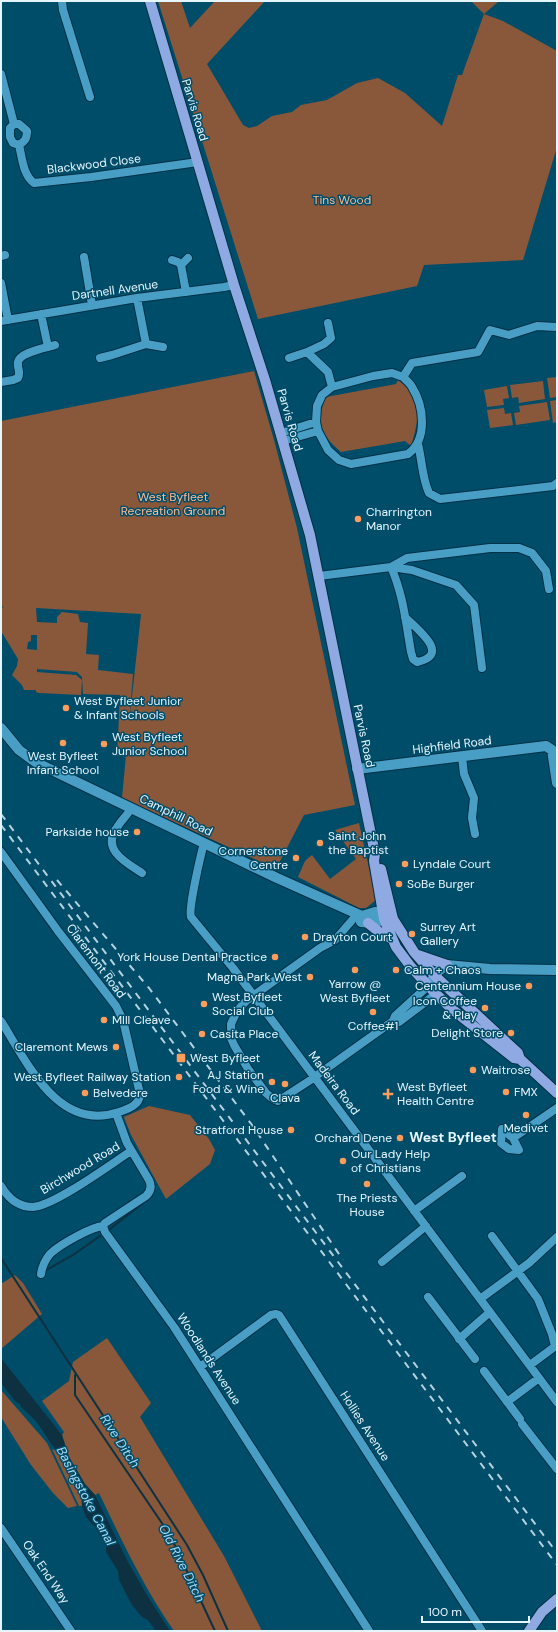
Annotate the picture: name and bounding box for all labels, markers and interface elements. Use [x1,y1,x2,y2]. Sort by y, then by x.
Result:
street label: Parvis Road [178,77,212,143]
street label: Blackwood Close [46,150,142,178]
park label: Tins Wood [313,192,371,208]
street label: Dartnell Avenue [71,276,159,304]
street label: Parvis Road [273,387,307,453]
park label: West Byfleet Recreation Ground [121,489,225,519]
place label: Charrington Manor [366,504,432,534]
marker: Charrington Manor [353,514,363,524]
place label: West Byfleet Junior & Infant Schools [74,693,182,723]
marker: West Byfleet Junior & Infant Schools [61,703,71,713]
street label: Parvis Road [350,703,378,769]
place label: West Byfleet Junior School [112,729,187,759]
street label: Highfield Road [412,732,492,758]
marker: West Byfleet Infant School [58,738,68,748]
marker: West Byfleet Junior School [99,739,109,749]
place label: West Byfleet Infant School [27,748,99,778]
street label: Camphill Road [137,790,215,840]
place label: Parkside house [45,824,129,840]
marker: Parkside house [132,827,142,837]
place label: Saint John the Baptist [328,828,389,858]
marker: Saint John the Baptist [315,838,325,848]
place label: Cornerstone Centre [219,843,288,873]
marker: Cornerstone Centre [291,853,301,863]
place label: Lyndale Court [413,856,491,872]
marker: Lyndale Court [400,859,410,869]
place label: SoBe Burger [407,876,475,892]
marker: SoBe Burger [394,879,404,889]
place label: Surrey Art Gallery [420,919,476,949]
street label: Claremont Road [63,920,129,1002]
place label: Drayton Court [313,929,392,945]
marker: Surrey Art Gallery [407,929,417,939]
marker: Drayton Court [300,932,310,942]
place label: York House Dental Practice [117,949,267,965]
marker: York House Dental Practice [270,952,280,962]
place label: Calm + Chaos [404,962,481,978]
marker: Yarrow @ West Byfleet [350,965,360,975]
marker: Calm + Chaos [391,965,401,975]
place label: Magna Park West [207,969,302,985]
marker: Magna Park West [305,972,315,982]
place label: Yarrow @ West Byfleet [320,976,390,1006]
place label: Centennium House [415,978,521,994]
marker: Centennium House [524,981,534,991]
place label: West Byfleet Social Club [212,989,283,1019]
place label: Icon Coffee & Play [413,993,477,1023]
marker: West Byfleet Social Club [199,999,209,1009]
marker: Icon Coffee & Play [480,1003,490,1013]
marker: Coffee#1 [368,1007,378,1017]
place label: MIll Cleave [112,1012,171,1028]
marker: MIll Cleave [99,1015,109,1025]
place label: Coffee#1 [348,1018,398,1034]
place label: Delight Store [431,1025,503,1041]
place label: Casita Place [210,1026,278,1042]
marker: Delight Store [506,1028,516,1038]
marker: Casita Place [197,1029,207,1039]
place label: Claremont Mews [15,1039,108,1055]
marker: Claremont Mews [111,1042,121,1052]
street label: Madeira Road [305,1048,363,1118]
place label: West Byfleet [190,1050,261,1066]
marker: West Byfleet [175,1052,187,1064]
place label: Waitrose [481,1062,530,1078]
marker: Waitrose [468,1065,478,1075]
place label: AJ Station Food & Wine [193,1067,264,1097]
place label: West Byfleet Railway Station [14,1069,171,1085]
marker: West Byfleet Railway Station [174,1072,184,1082]
marker: AJ Station Food & Wine [267,1077,277,1087]
marker: Clava [280,1079,290,1089]
place label: West Byfleet Health Centre [397,1079,474,1109]
place label: FMX [514,1084,538,1100]
place label: Belvedere [93,1085,148,1101]
marker: FMX [501,1087,511,1097]
marker: Belvedere [80,1088,90,1098]
marker: West Byfleet Health Centre [382,1088,394,1100]
place label: Clava [270,1090,300,1106]
marker: Medivet [521,1110,531,1120]
place label: Medivet [504,1120,549,1136]
place label: Stratford House [195,1122,283,1138]
marker: Stratford House [286,1125,296,1135]
district label: West Byfleet [409,1128,497,1146]
place label: Orchard Dene [315,1130,392,1146]
marker: Orchard Dene [395,1133,405,1143]
street label: Birchwood Road [37,1138,123,1198]
place label: Our Lady Help of Christians [351,1146,430,1176]
marker: Our Lady Help of Christians [338,1156,348,1166]
marker: The Priests House [362,1179,372,1189]
place label: The Priests House [336,1190,398,1220]
street label: Woodlands Avenue [173,1310,245,1408]
street label: Hollies Avenue [336,1388,394,1464]
water label: Rive Ditch [96,1411,144,1471]
water label: Basingstoke Canal [53,1444,120,1549]
water label: Old Rive Ditch [155,1521,209,1605]
street label: Oak End Way [19,1537,73,1607]
scale bar [422,1598,529,1624]
text: 100 m [428,1604,462,1620]

